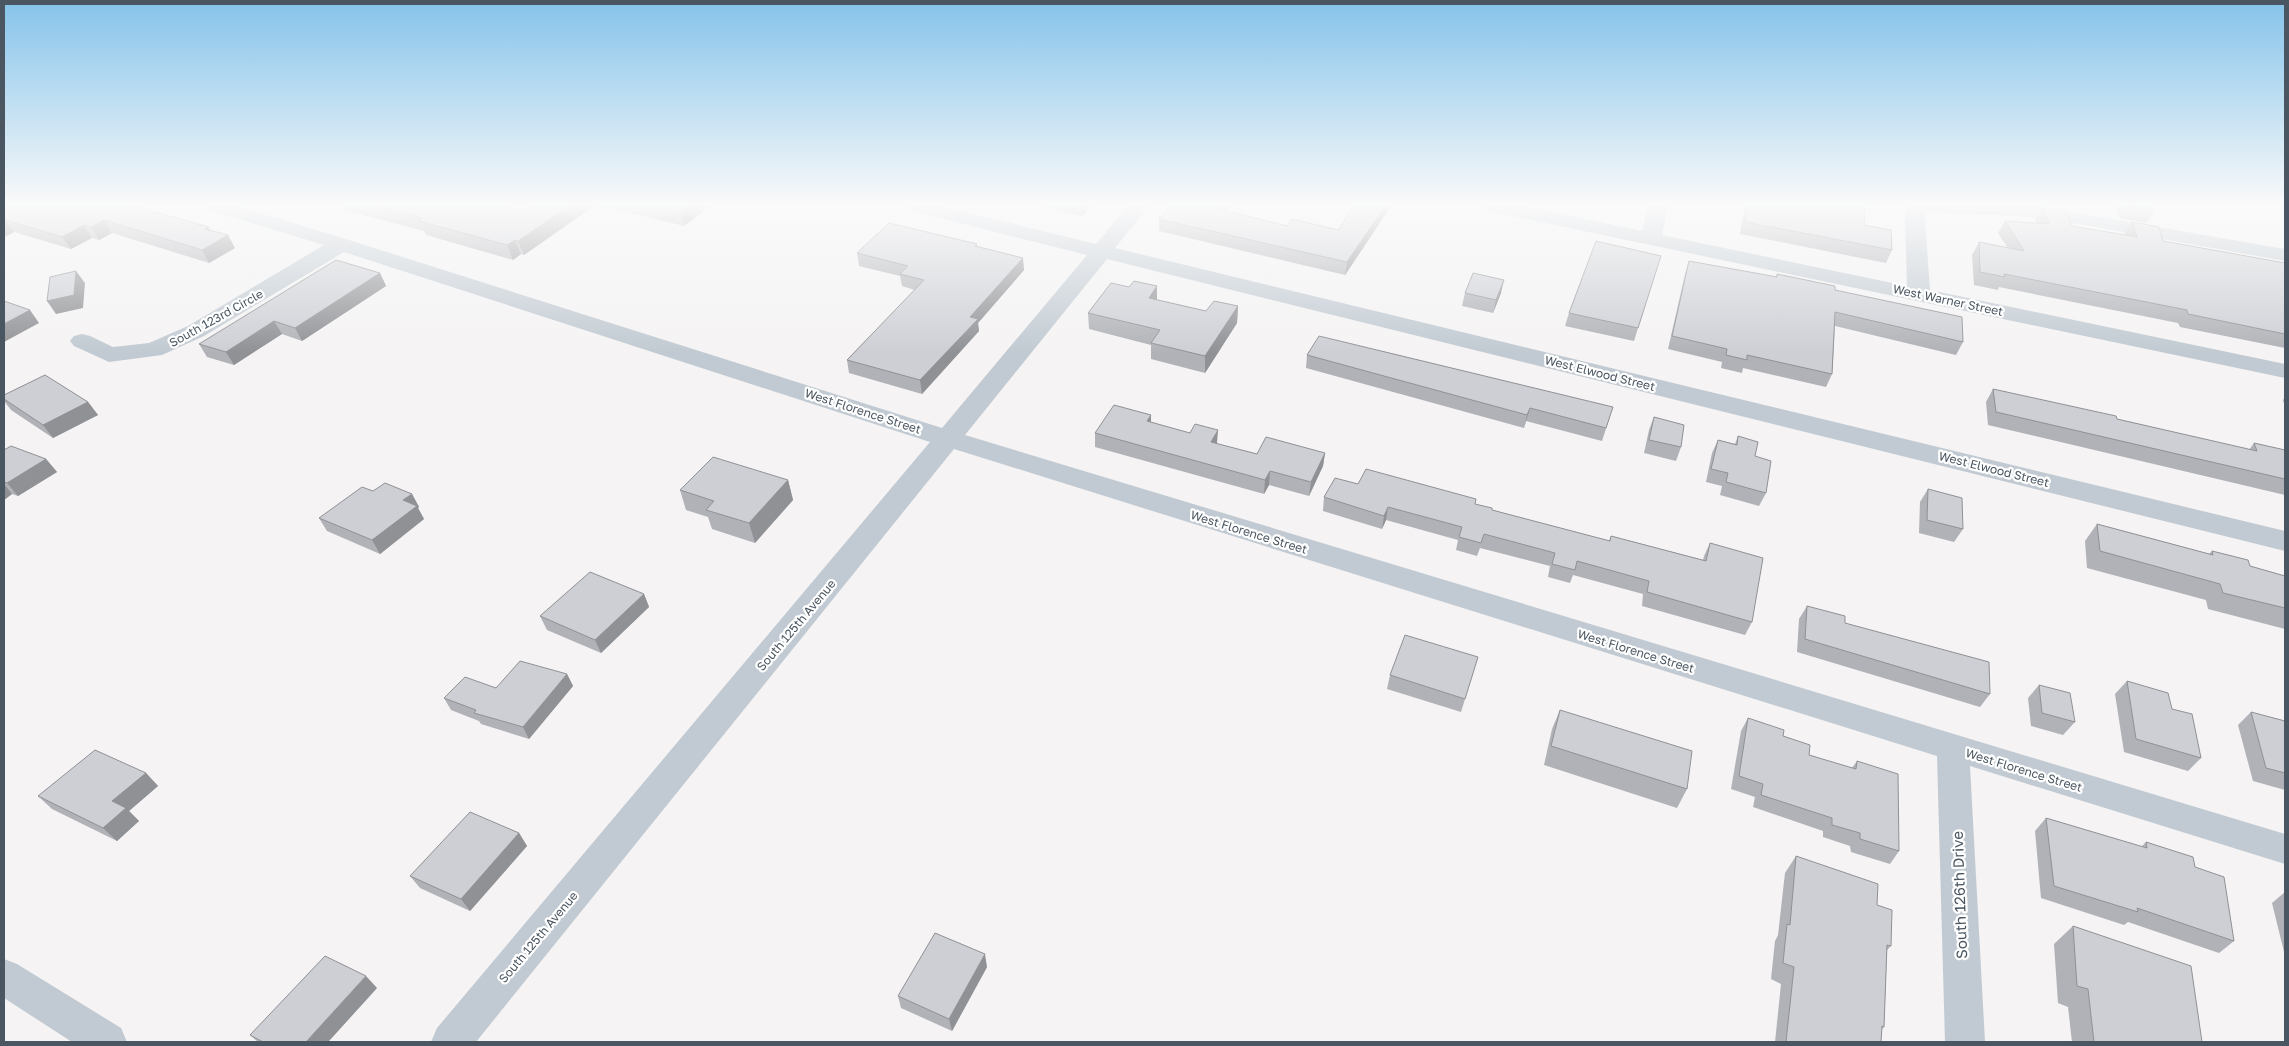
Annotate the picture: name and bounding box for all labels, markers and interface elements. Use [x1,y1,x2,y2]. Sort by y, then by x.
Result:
street label: West Warner Street [1892,281,2005,319]
street label: South 123rd Circle [166,286,266,350]
street label: West Elwood Street [1543,352,1657,394]
street label: West Florence Street [803,385,923,437]
street label: West Elwood Street [1937,448,2051,490]
street label: West Florence Street [1189,507,1309,557]
street label: South 125th Avenue [753,576,839,674]
street label: West Florence Street [1576,626,1696,676]
street label: West Florence Street [1964,745,2084,795]
street label: South 126th Drive [1948,831,1970,959]
street label: South 125th Avenue [495,888,581,986]

